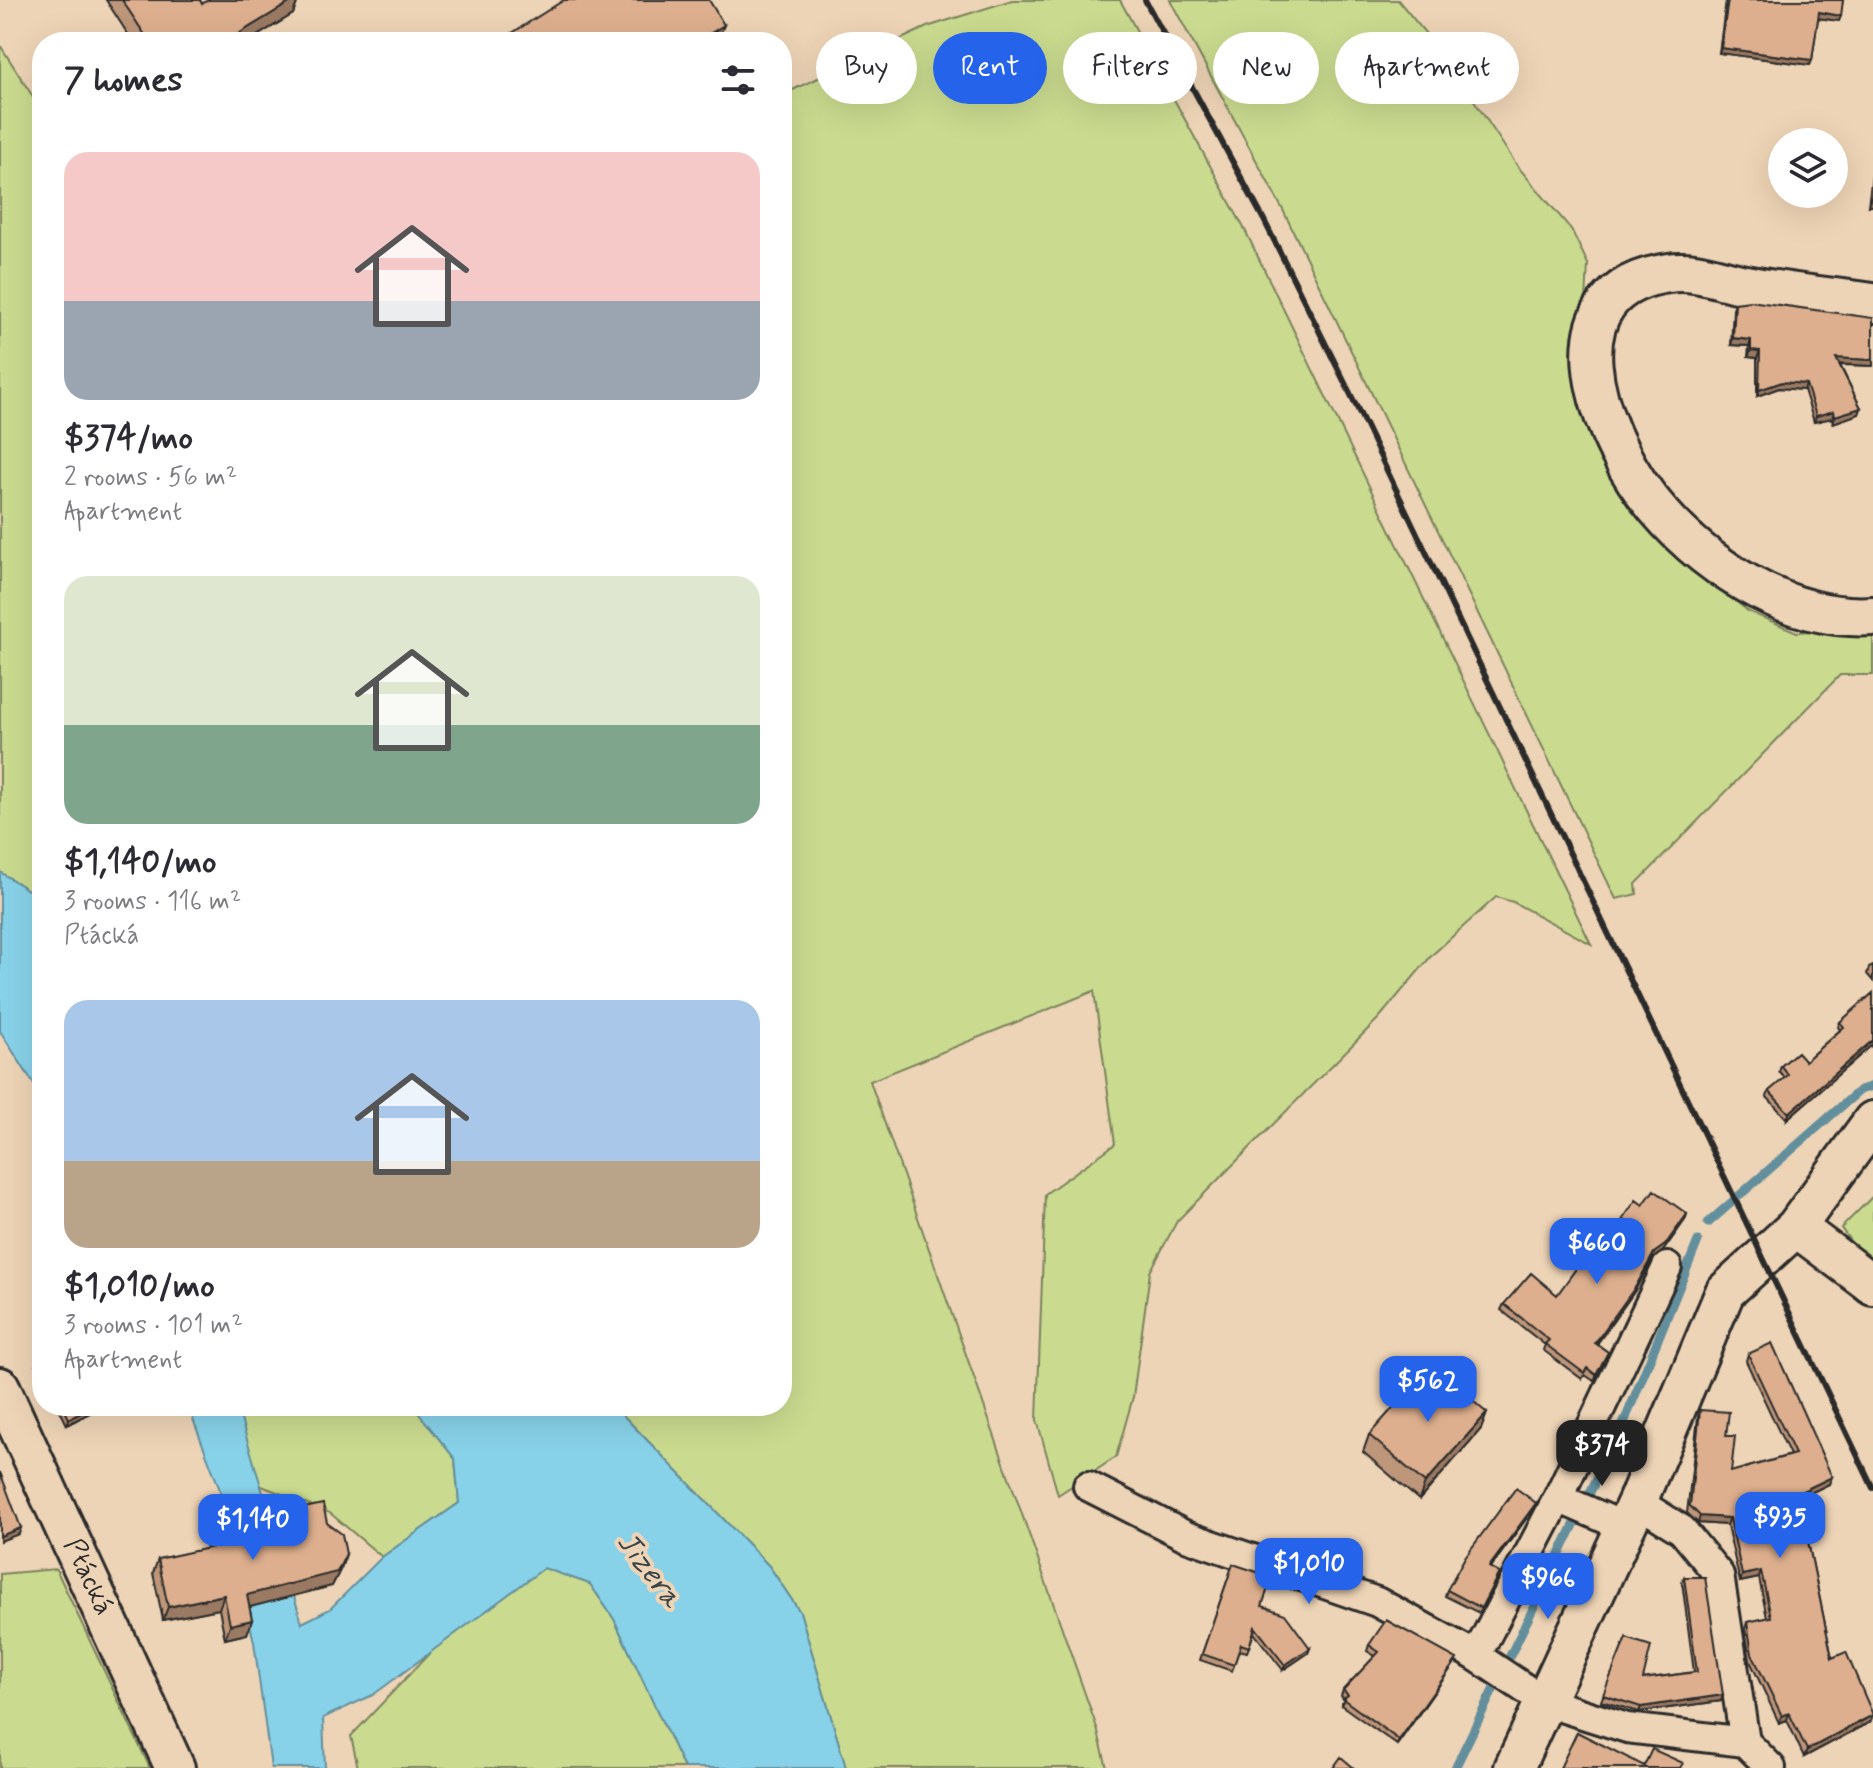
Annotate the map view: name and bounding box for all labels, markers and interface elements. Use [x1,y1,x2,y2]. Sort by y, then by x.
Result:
chip: Buy [816,32,917,104]
chip: Rent [933,32,1047,104]
chip: Filters [1063,32,1197,104]
chip: New [1213,32,1319,104]
chip: Apartment [1335,32,1519,104]
text: 7 homes [64,58,183,103]
icon: filters [716,58,760,102]
map controls [1768,128,1848,208]
button: layers [1768,128,1848,208]
icon: home [340,204,484,348]
text: $374/mo [64,416,193,461]
text: 2 rooms · 56 m² [64,461,237,495]
text: Apartment [64,495,182,529]
icon: home [340,628,484,772]
text: $1,140/mo [64,840,217,885]
text: 3 rooms · 116 m² [64,885,241,919]
text: Ptácká [64,919,139,953]
icon: home [340,1052,484,1196]
pin: $660 [1550,1218,1644,1286]
text: $660 [1568,1227,1626,1261]
text: $1,010/mo [64,1264,215,1309]
text: 3 rooms · 101 m² [64,1309,243,1343]
text: Apartment [64,1343,182,1377]
pin: $562 [1381,1356,1475,1424]
text: $562 [1398,1365,1458,1399]
pin: $374 [1555,1420,1649,1488]
text: $374 [1574,1429,1630,1463]
pin: $935 [1733,1492,1827,1560]
pin: $1,140 [188,1494,318,1562]
text: $935 [1753,1501,1807,1535]
text: $1,140 [216,1503,290,1537]
water label: Jizera [608,1524,691,1616]
street label: Ptácká [54,1532,122,1622]
pin: $1,010 [1244,1538,1374,1606]
text: $1,010 [1273,1547,1345,1581]
pin: $966 [1501,1553,1595,1621]
text: $966 [1521,1562,1575,1596]

